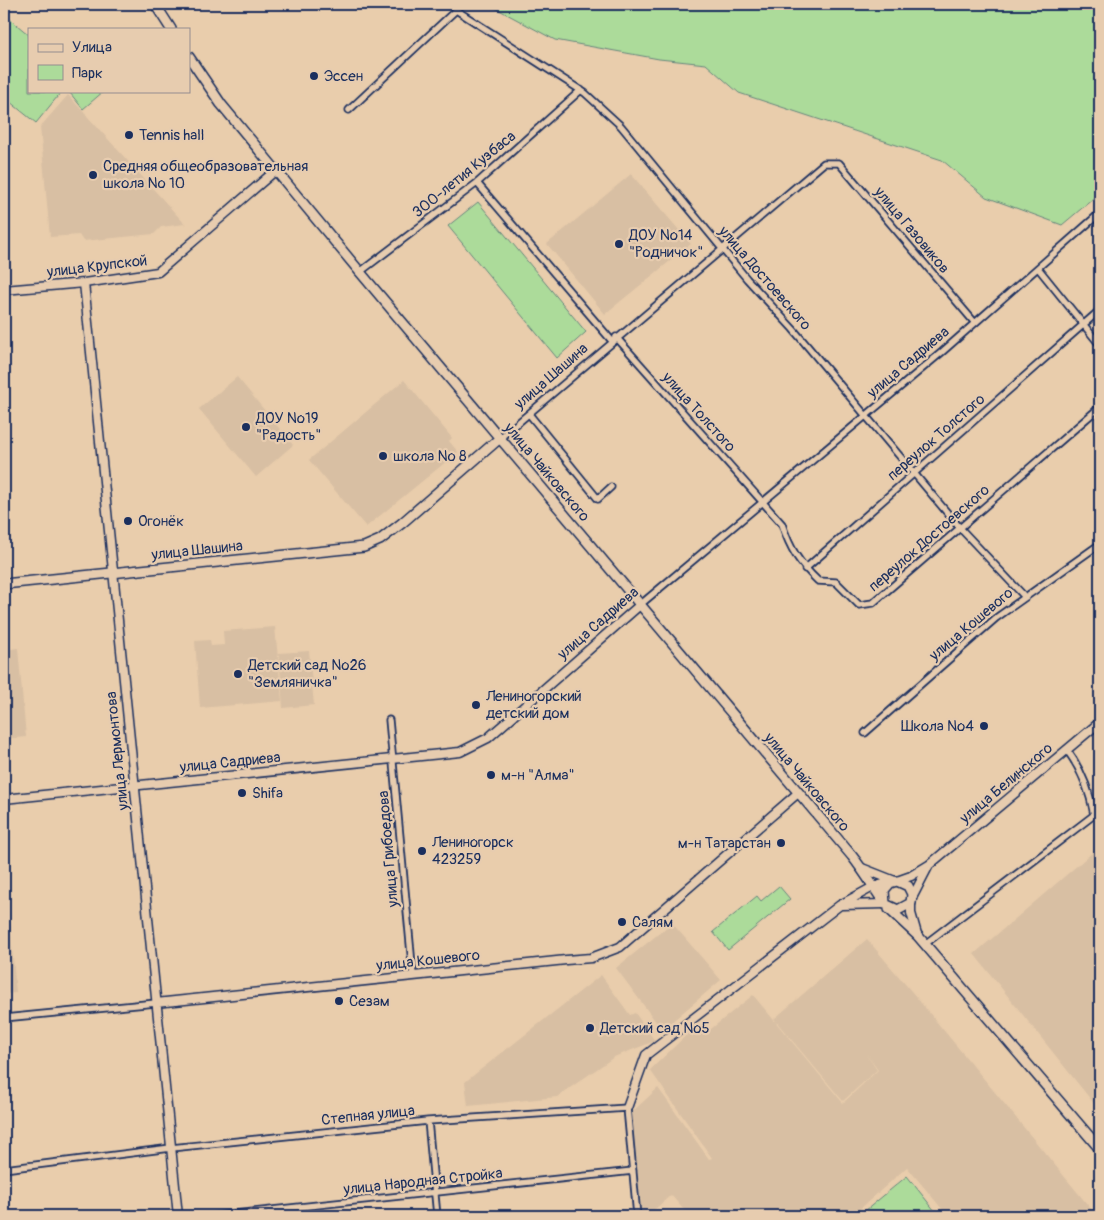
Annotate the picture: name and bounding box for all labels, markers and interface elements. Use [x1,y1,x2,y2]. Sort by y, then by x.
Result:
legend [28,28,190,92]
text: Улица [72,38,112,57]
text: Парк [72,64,103,83]
place label: Эссен [324,67,363,86]
marker: Эссен [308,70,320,82]
place label: Tennis hall [139,126,204,145]
street label: 300-летия Кузбаса [409,127,520,222]
marker: Tennis hall [123,129,135,141]
place label: Средняя общеобразовательная школа № 10 [103,157,308,193]
marker: Средняя общеобразовательная школа № 10 [87,169,99,181]
street label: улица Газовиков [869,182,953,278]
street label: улица Достоевского [714,222,815,334]
place label: ДОУ №14 "Родничок" [628,226,703,262]
marker: ДОУ №14 "Родничок" [613,238,625,250]
street label: улица Крупской [45,251,148,282]
street label: улица Садриева [863,323,953,403]
street label: улица Шашина [510,339,592,414]
street label: улица Толстого [657,368,739,456]
street label: переулок Толстого [884,390,989,485]
place label: ДОУ №19 "Радость" [255,409,321,445]
street label: улица Чайковского [499,418,594,526]
marker: ДОУ №19 "Радость" [240,421,252,433]
place label: школа № 8 [393,447,467,466]
marker: школа № 8 [377,450,389,462]
street label: переулок Достоевского [865,481,994,596]
place label: Огонёк [138,512,184,531]
marker: Огонёк [122,515,134,527]
street label: улица Шашина [150,536,244,565]
street label: улица Садриева [553,583,643,664]
street label: улица Кошевого [925,584,1017,666]
place label: Детский сад №26 "Земляничка" [247,656,367,692]
marker: Детский сад №26 "Земляничка" [232,668,244,680]
place label: Лениногорский детский дом [485,687,582,723]
street label: улица Лермонтова [102,691,133,812]
marker: Лениногорский детский дом [470,699,482,711]
place label: Школа №4 [901,717,974,736]
marker: Школа №4 [978,720,990,732]
street label: улица Чайковского [759,728,854,836]
street label: улица Белинского [955,739,1057,828]
street label: улица Садриева [178,748,281,777]
place label: м-н "Алма" [501,766,575,785]
marker: м-н "Алма" [485,769,497,781]
place label: Shifa [252,784,283,803]
marker: Shifa [236,787,248,799]
street label: улица Грибоедова [374,790,403,909]
place label: Лениногорск 423259 [431,833,514,869]
place label: м-н Татарстан [678,834,771,853]
marker: м-н Татарстан [775,837,787,849]
marker: Лениногорск 423259 [416,845,428,857]
place label: Салям [632,913,673,932]
marker: Салям [616,916,628,928]
street label: улица Кошевого [374,946,481,975]
place label: Сезам [349,992,390,1011]
marker: Сезам [333,995,345,1007]
place label: Детский сад №5 [599,1019,710,1038]
marker: Детский сад №5 [584,1022,596,1034]
street label: Степная улица [320,1101,416,1130]
street label: улица Народная Стройка [342,1164,504,1199]

